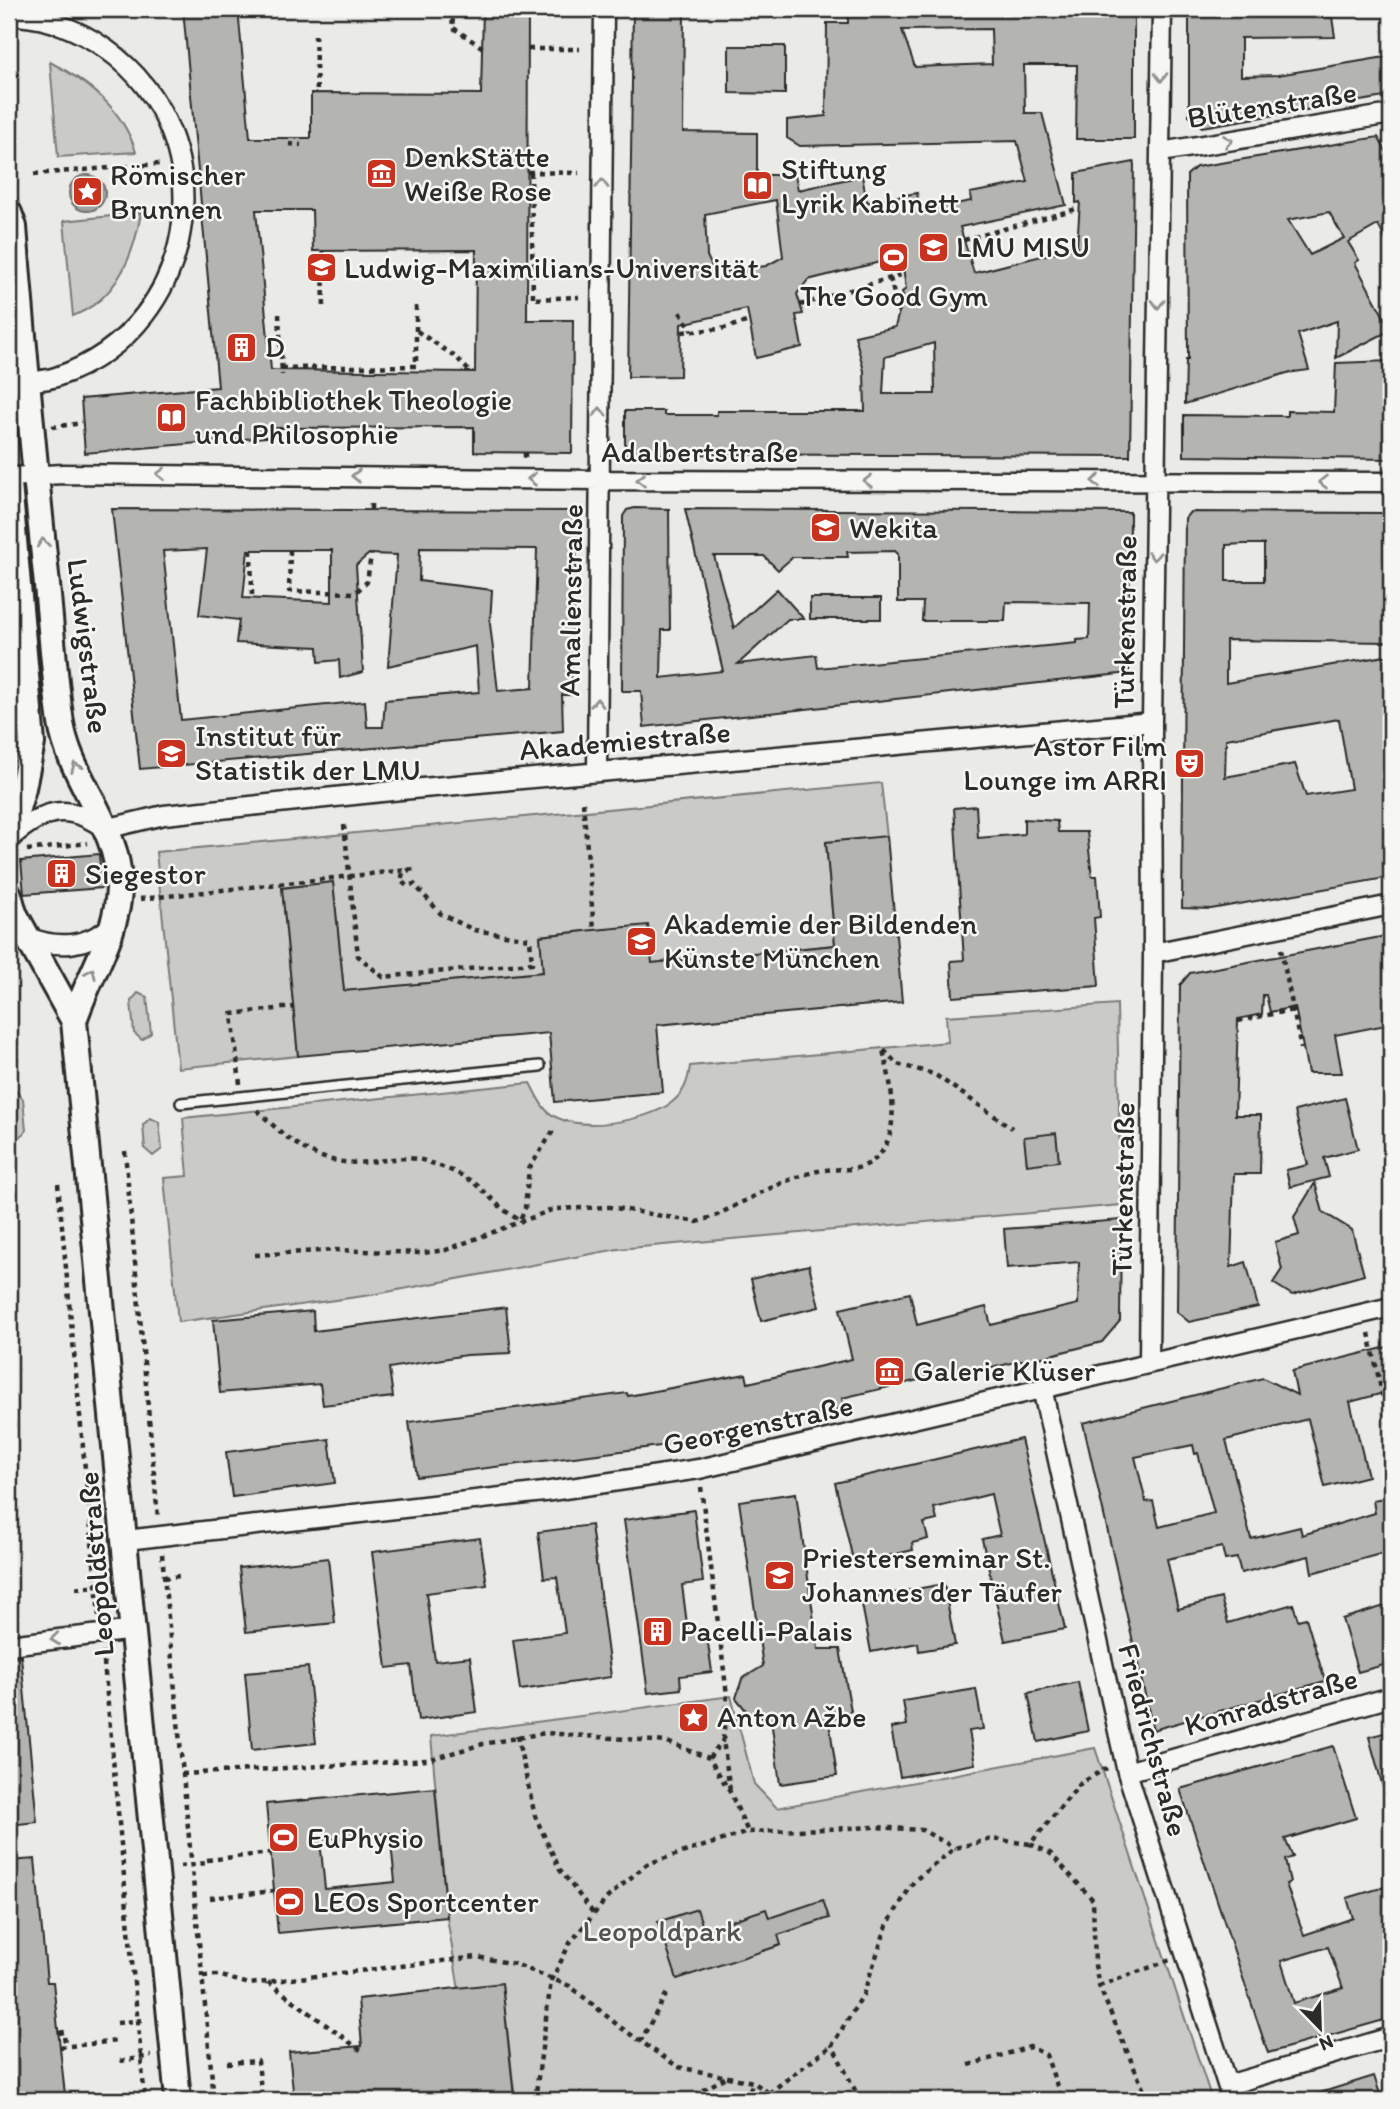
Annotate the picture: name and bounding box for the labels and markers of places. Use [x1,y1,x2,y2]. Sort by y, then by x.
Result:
place label: DenkStätte Weiße Rose [404,138,552,209]
place label: Stiftung Lyrik Kabinett [781,150,959,221]
place label: Römischer Brunnen [110,156,246,227]
museum icon: DenkStätte Weiße Rose [364,157,398,191]
library icon: Stiftung Lyrik Kabinett [741,169,775,203]
place icon: Römischer Brunnen [70,175,104,209]
place label: LMU MISU [956,228,1090,265]
school or university icon: LMU MISU [916,230,950,264]
sports icon: The Good Gym [877,241,911,275]
place label: Ludwig-Maximilians-Universität [344,249,759,286]
school or university icon: Ludwig-Maximilians-Universität [304,251,338,285]
place label: The Good Gym [800,277,988,314]
place label: D [265,328,285,365]
building icon: D [225,330,259,364]
place label: Fachbibliothek Theologie und Philosophie [195,381,512,452]
library icon: Fachbibliothek Theologie und Philosophie [155,400,189,434]
place label: Wekita [849,509,938,546]
school or university icon: Wekita [809,511,843,545]
place label: Institut für Statistik der LMU [195,717,421,788]
place label: Astor Film Lounge im ARRI [963,727,1167,798]
school or university icon: Institut für Statistik der LMU [155,736,189,770]
theatre icon: Astor Film Lounge im ARRI [1173,746,1207,780]
place label: Siegestor [85,855,206,892]
building icon: Siegestor [45,857,79,891]
place label: Akademie der Bildenden Künste München [664,905,977,976]
school or university icon: Akademie der Bildenden Künste München [624,924,658,958]
place label: Galerie Klüser [913,1352,1096,1389]
museum icon: Galerie Klüser [873,1354,907,1388]
place label: Priesterseminar St. Johannes der Täufer [802,1539,1063,1610]
school or university icon: Priesterseminar St. Johannes der Täufer [762,1558,796,1592]
place label: Pacelli-Palais [680,1612,853,1649]
building icon: Pacelli-Palais [640,1614,674,1648]
place label: Anton Ažbe [717,1698,866,1735]
place icon: Anton Ažbe [677,1700,711,1734]
place label: EuPhysio [307,1819,424,1856]
sports icon: EuPhysio [267,1821,301,1855]
place label: LEOs Sportcenter [313,1883,539,1920]
sports icon: LEOs Sportcenter [273,1885,307,1919]

